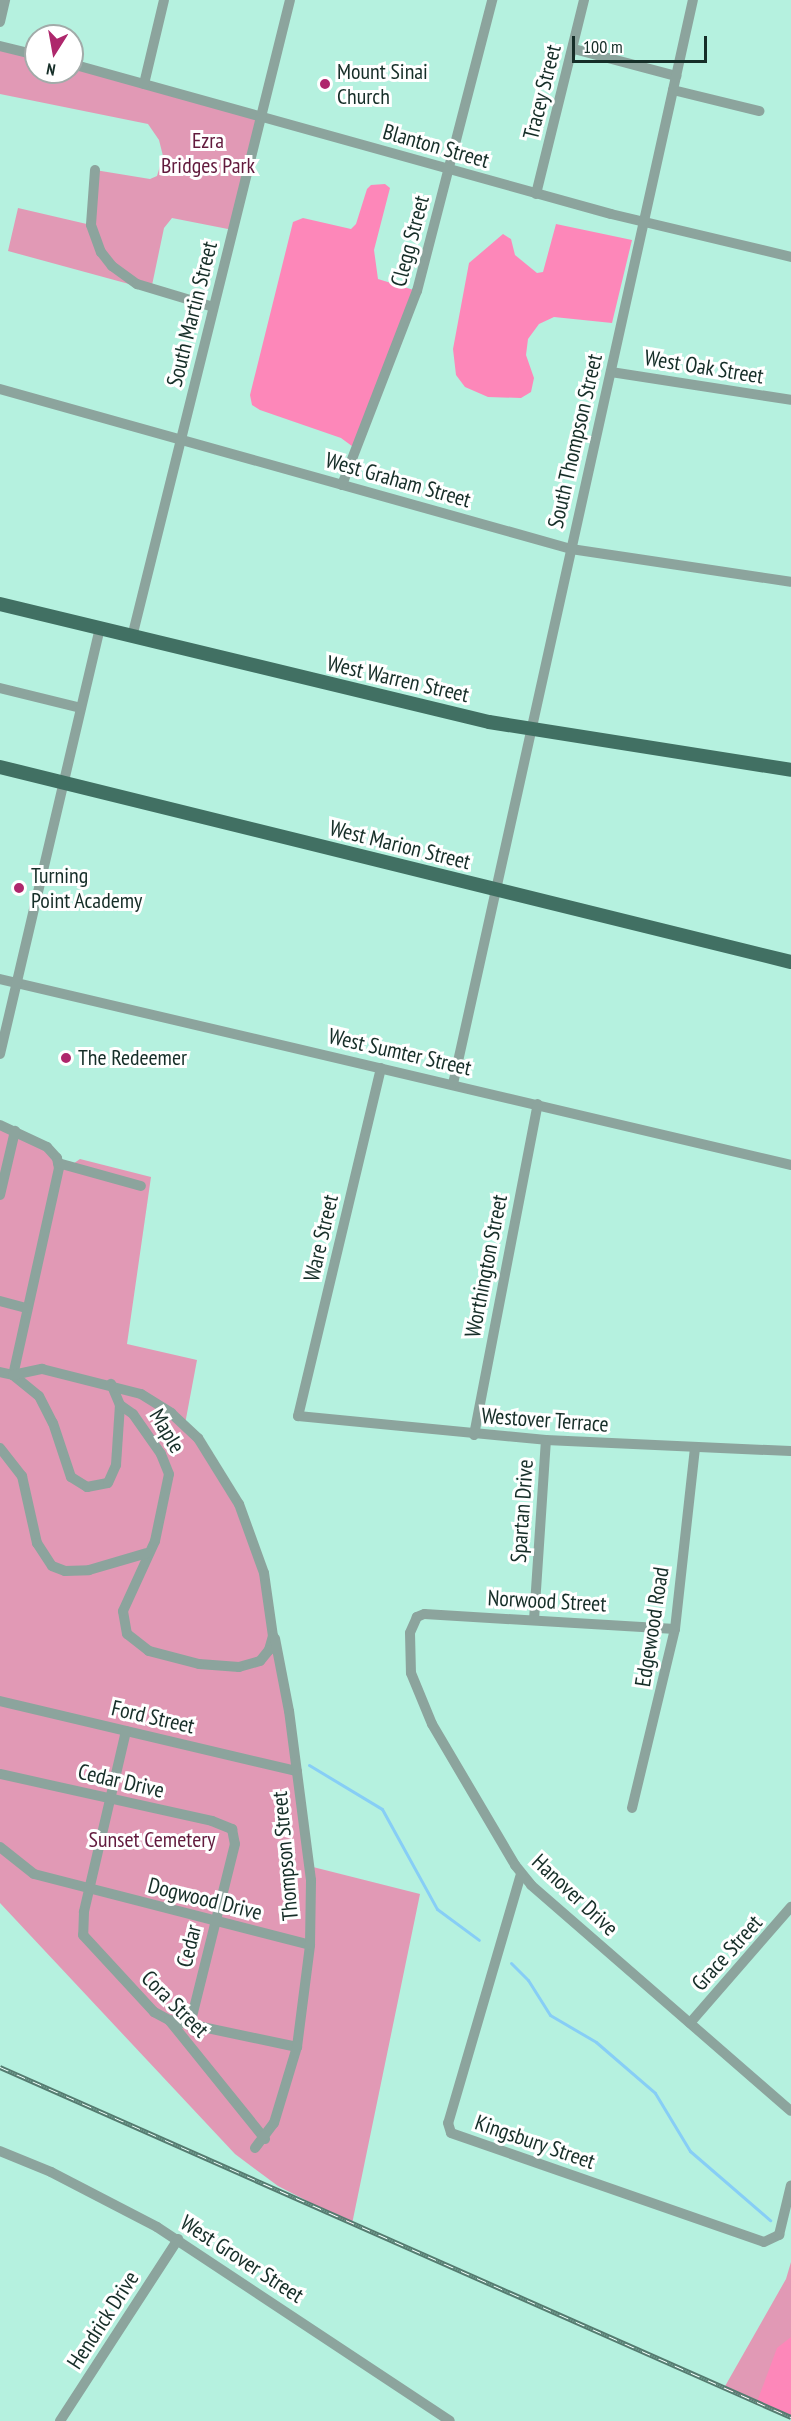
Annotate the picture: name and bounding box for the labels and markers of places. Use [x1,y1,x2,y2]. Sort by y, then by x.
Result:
place label: Mount Sinai Church [337,58,428,110]
marker: Mount Sinai Church [318,77,332,91]
place label: Turning Point Academy [31,862,143,914]
marker: Turning Point Academy [12,881,26,895]
place label: The Redeemer [78,1045,187,1071]
marker: The Redeemer [59,1051,73,1065]

